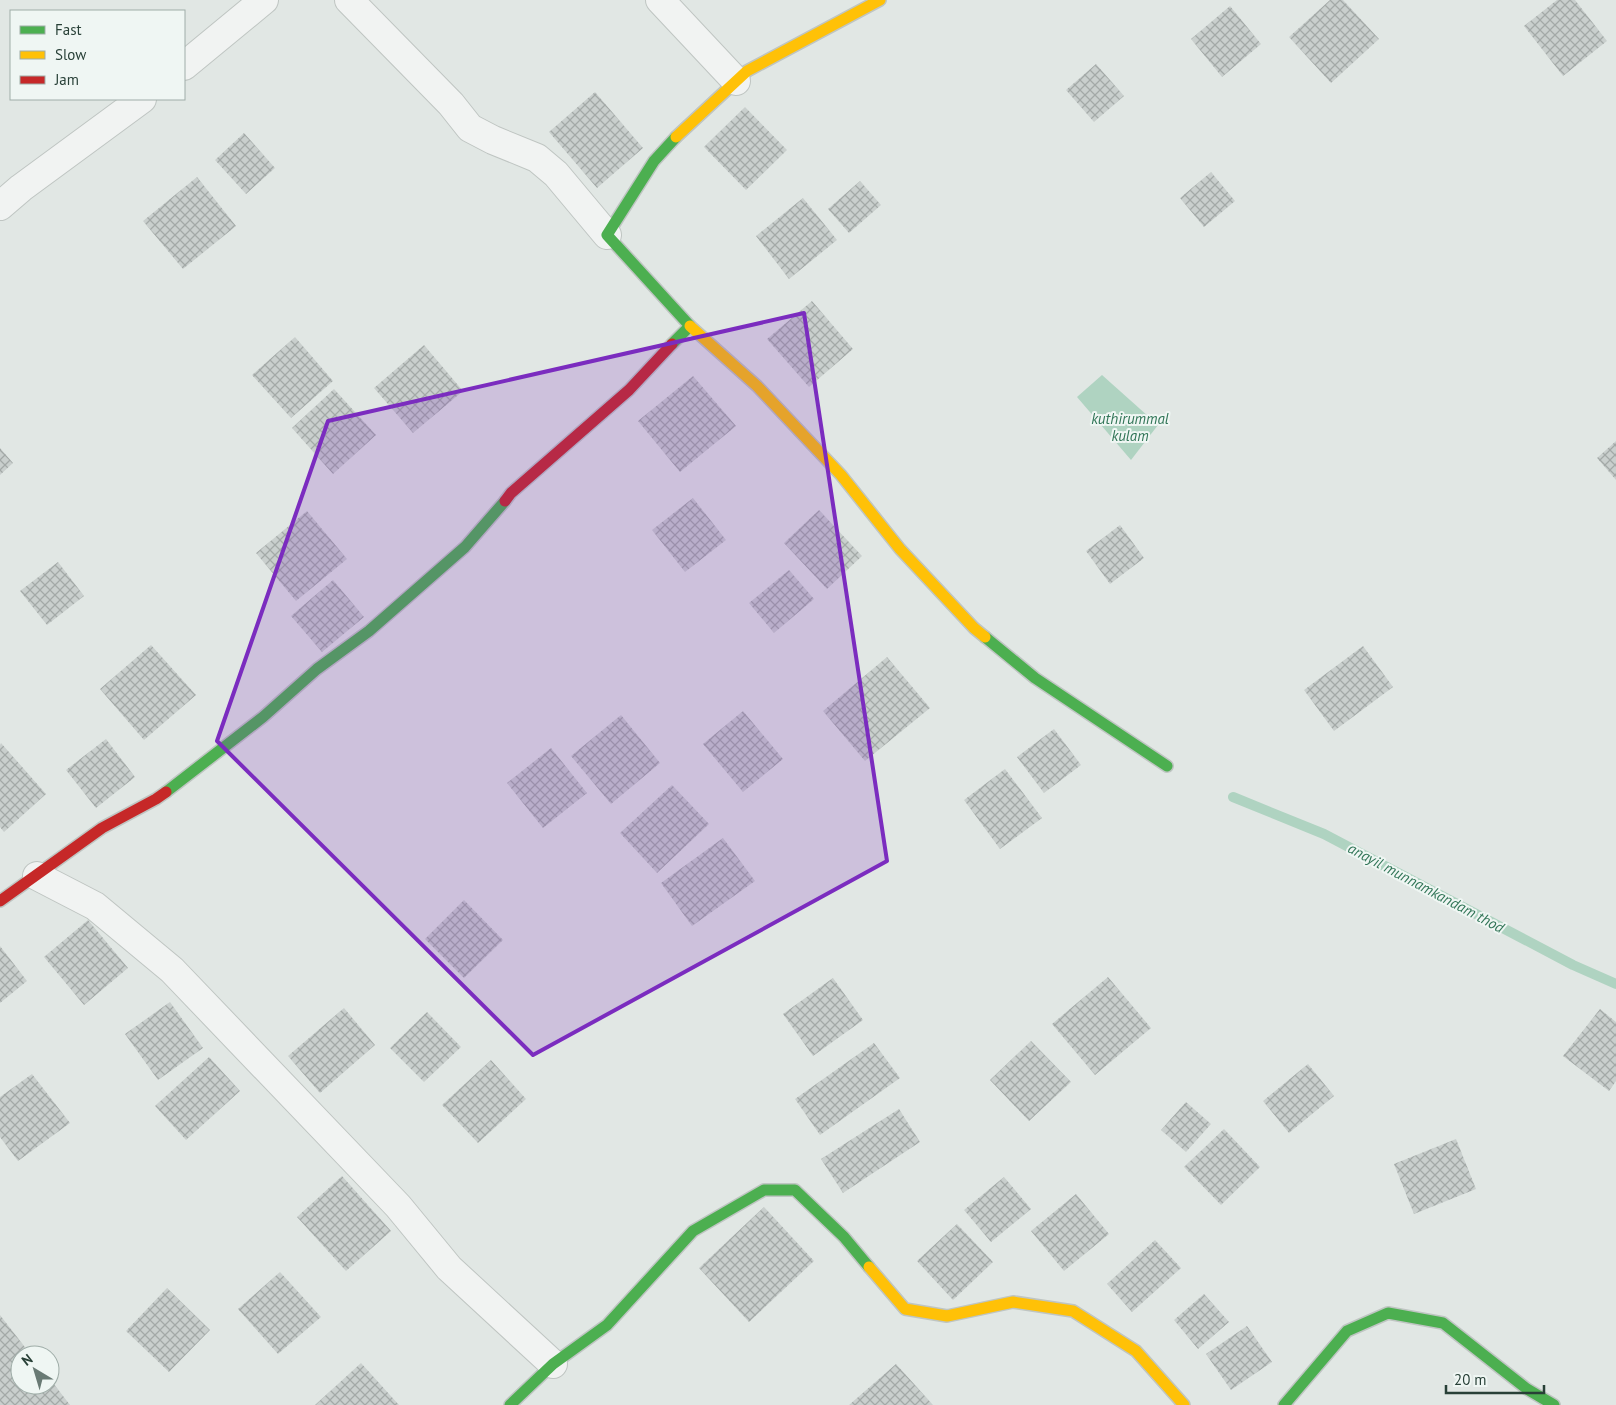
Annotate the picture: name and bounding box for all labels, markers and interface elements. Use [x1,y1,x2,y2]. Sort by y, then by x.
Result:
legend [10,10,185,100]
text: Fast [55,20,82,39]
text: Slow [55,45,86,64]
text: Jam [54,70,79,89]
water label: kuthirummal kulam [1091,409,1169,445]
water label: anayil munnamkandam thod [1345,838,1508,937]
north arrow [10,1345,60,1395]
text: N [18,1350,36,1370]
scale bar [1446,1362,1544,1394]
text: 20 m [1454,1370,1487,1389]

